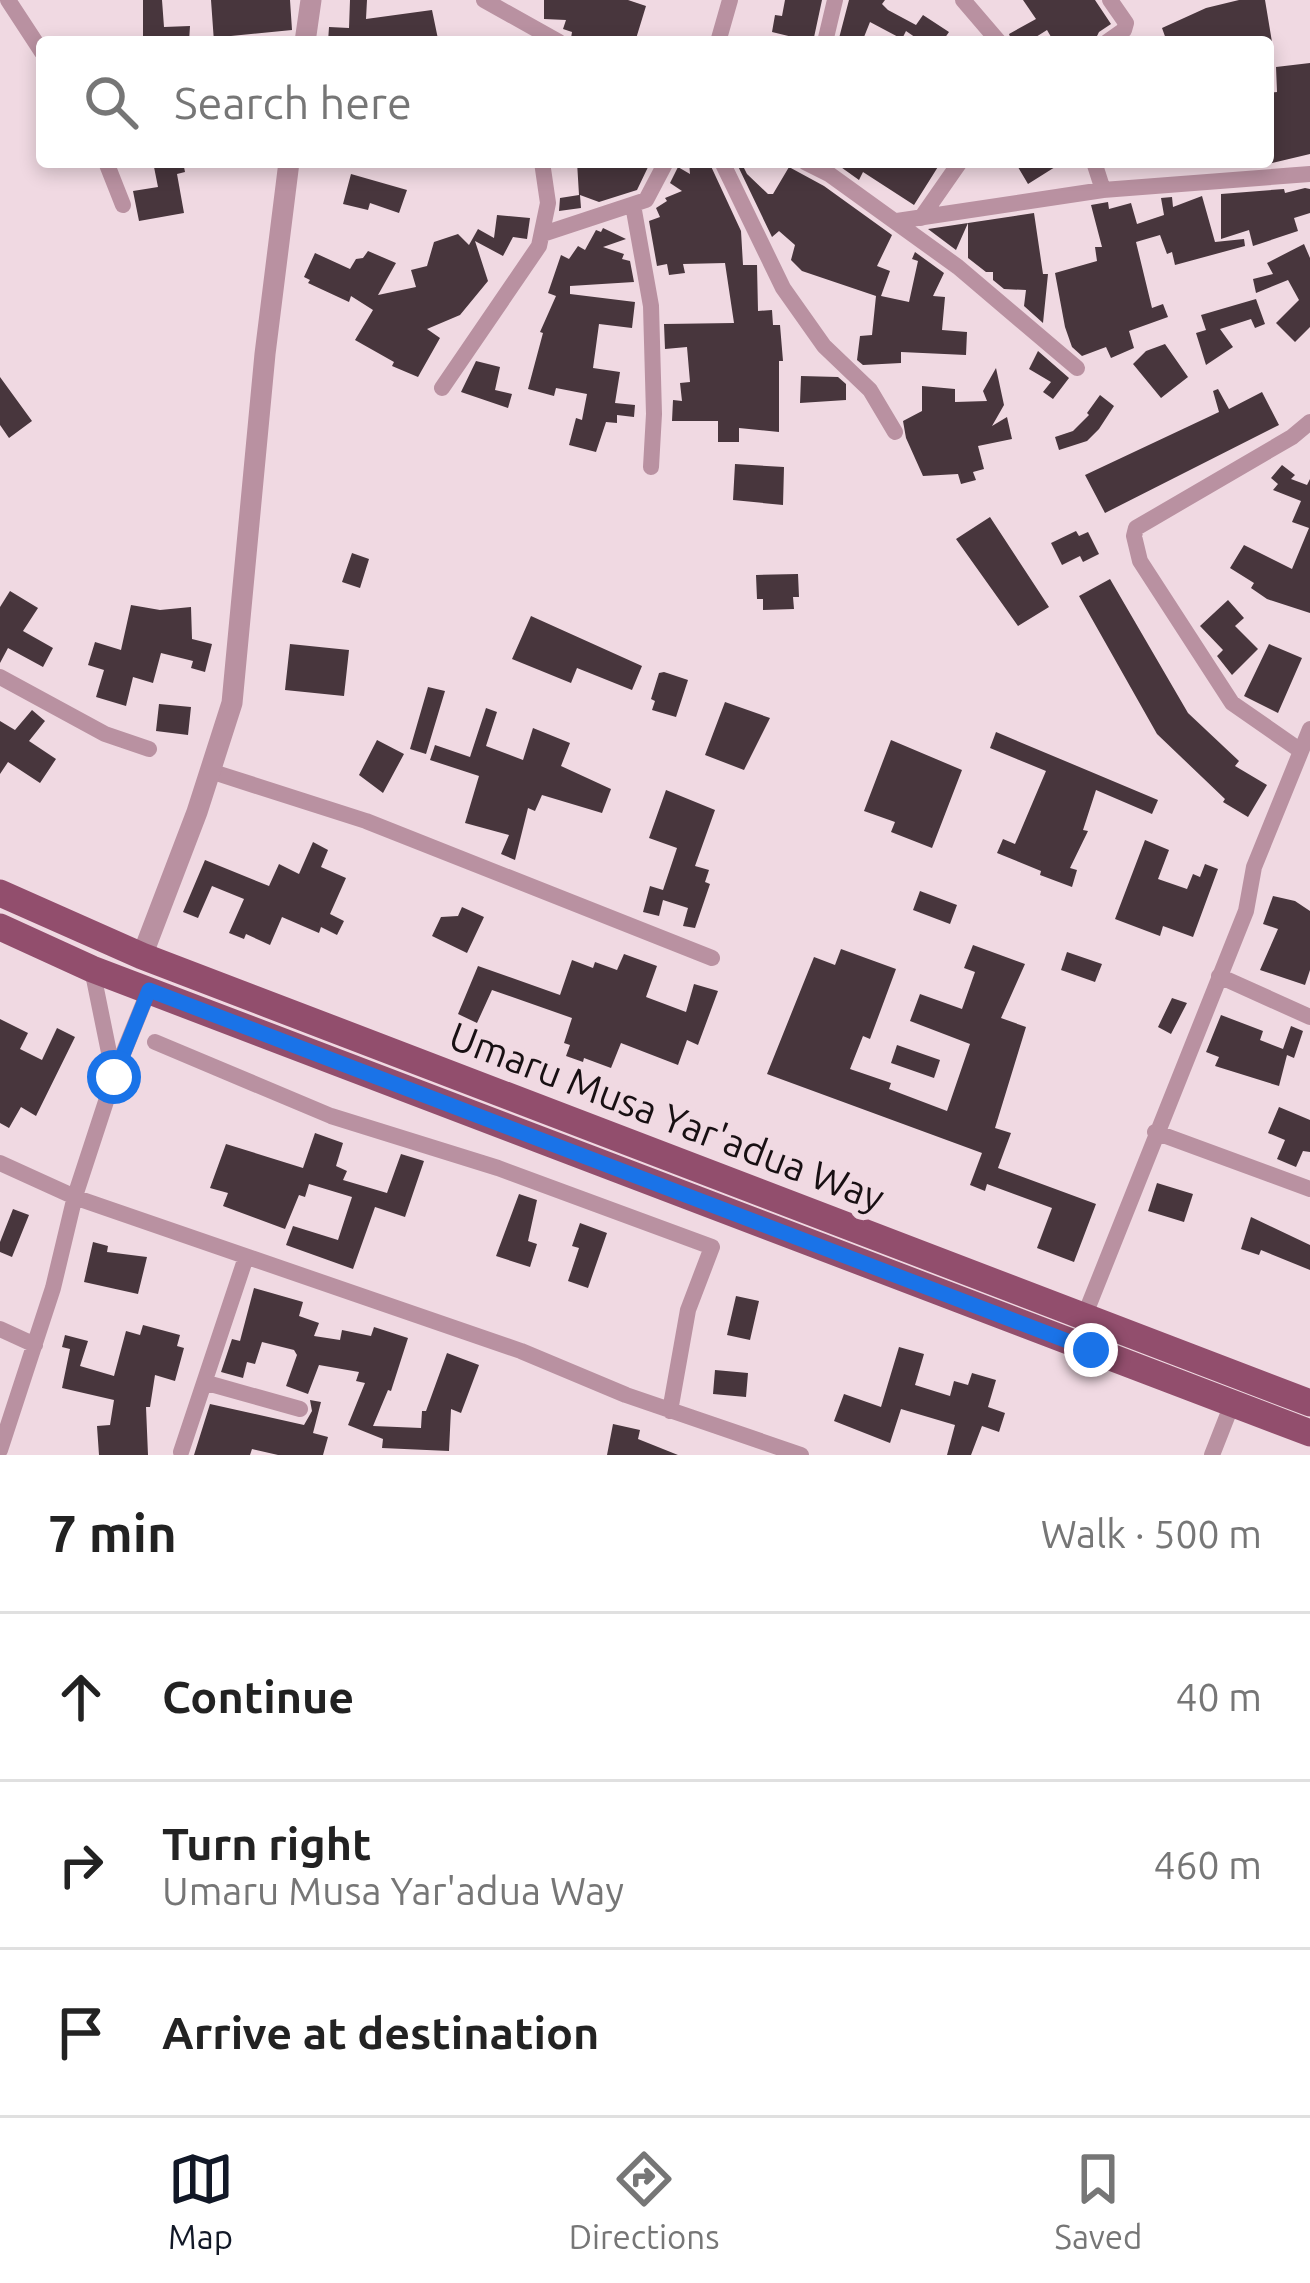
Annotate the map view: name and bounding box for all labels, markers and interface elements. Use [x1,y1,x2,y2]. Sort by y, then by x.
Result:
search box [36,36,1274,168]
icon: search [78,69,144,135]
text: Search here [174,77,412,128]
street label: Umaru Musa Yar'adua Way [444,1013,890,1219]
route start [87,1050,141,1104]
route end [1064,1323,1118,1377]
text: 7 min [48,1504,177,1562]
text: Walk · 500 m [1041,1512,1262,1555]
icon: ahead [48,1664,114,1730]
text: Continue [162,1671,354,1722]
text: 40 m [1175,1675,1262,1718]
text: Turn right [162,1818,371,1869]
icon: right [48,1832,114,1898]
text: 460 m [1153,1843,1262,1886]
text: Umaru Musa Yar'adua Way [162,1869,624,1912]
icon: arrive [48,2000,114,2066]
text: Arrive at destination [162,2007,599,2058]
tab: Map [168,2146,234,2255]
tab: Directions [569,2146,719,2255]
tab: Saved [1055,2146,1142,2255]

